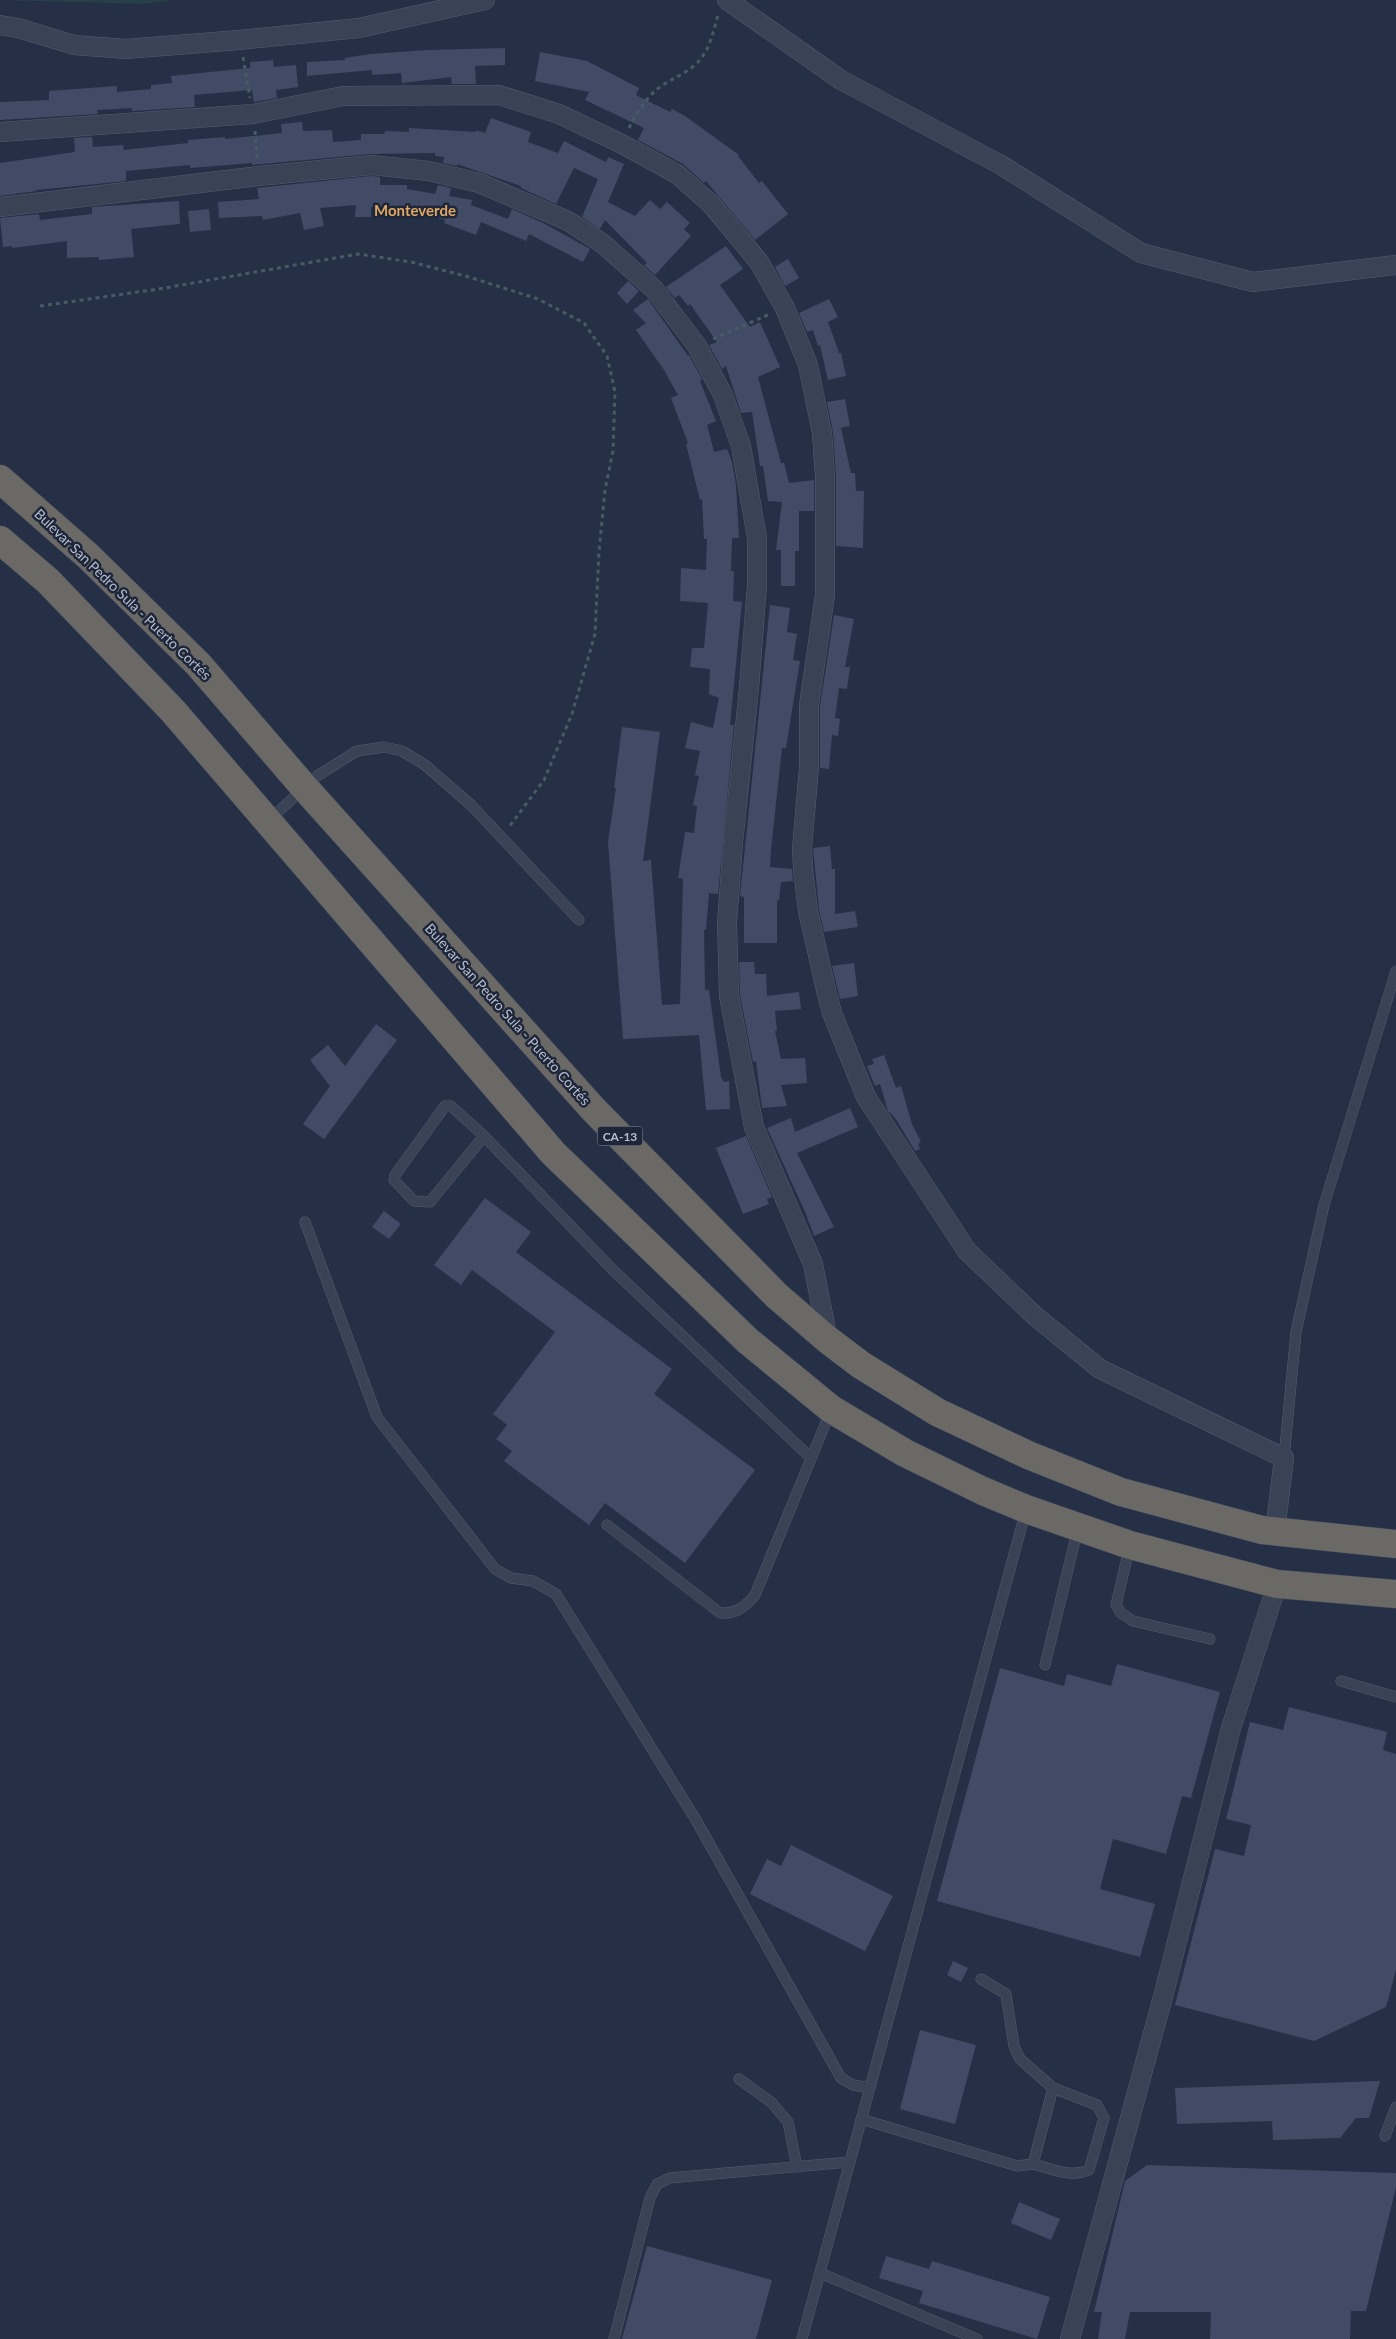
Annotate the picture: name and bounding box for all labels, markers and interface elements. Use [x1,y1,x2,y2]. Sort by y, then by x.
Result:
district label: Monteverde [374,201,456,219]
street label: Bulevar San Pedro Sula - Puerto Cortés [31,505,215,683]
street label: Bulevar San Pedro Sula - Puerto Cortés [422,920,594,1108]
road number: CA-13 [598,1126,642,1146]

